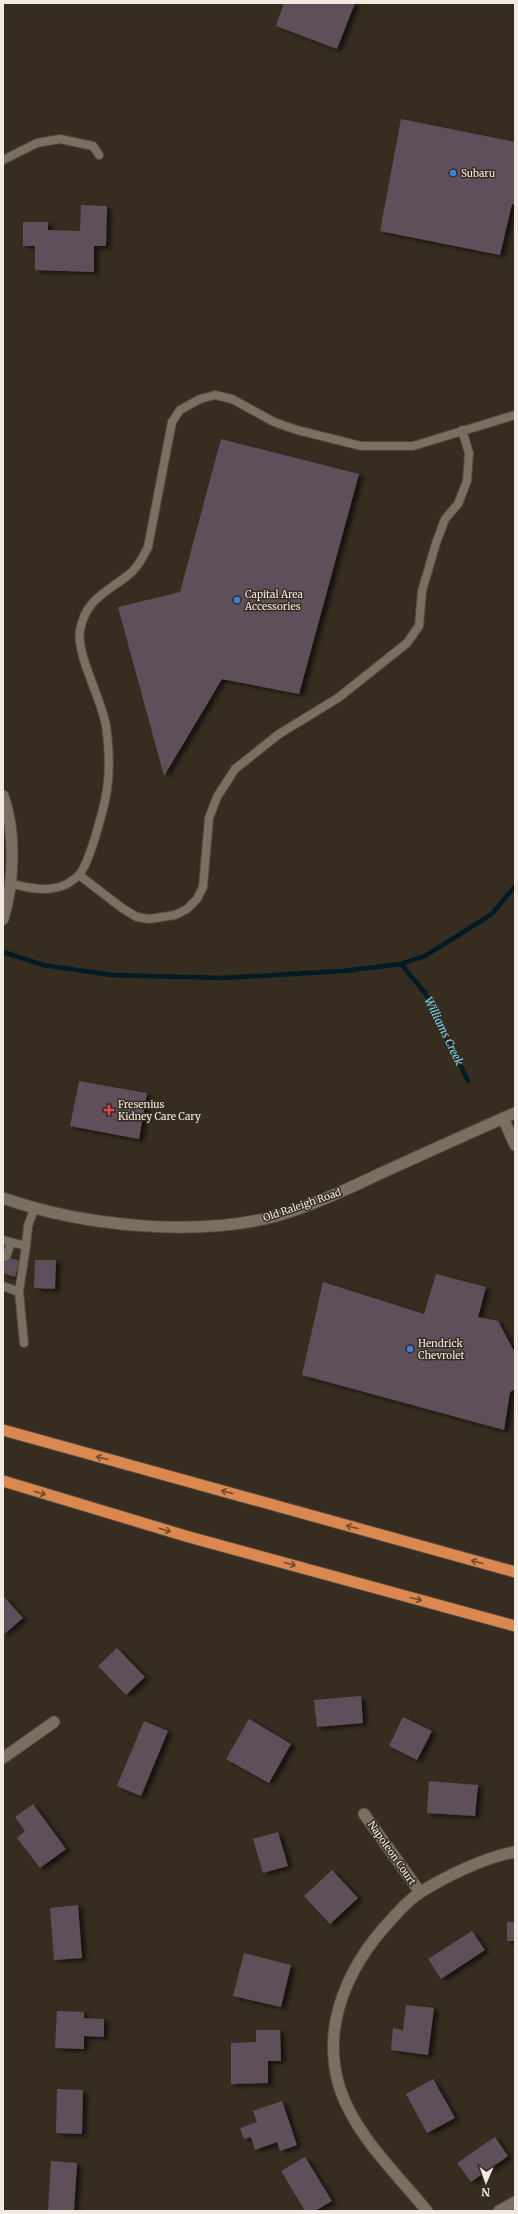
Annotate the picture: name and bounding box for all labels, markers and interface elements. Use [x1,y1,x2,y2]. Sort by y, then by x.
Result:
place label: Subaru [461,167,495,180]
marker: Subaru [448,168,458,178]
place label: Capital Area Accessories [244,588,303,613]
marker: Capital Area Accessories [232,595,242,605]
water label: Williams Creek [421,995,467,1067]
place label: Fresenius Kidney Care Cary [118,1098,201,1123]
marker: Fresenius Kidney Care Cary [103,1104,115,1116]
street label: Old Raleigh Road [261,1186,343,1224]
place label: Hendrick Chevrolet [418,1337,464,1362]
marker: Hendrick Chevrolet [405,1344,415,1354]
one-way arrow [95,1453,108,1461]
one-way arrow [221,1488,234,1495]
one-way arrow [34,1490,47,1497]
one-way arrow [346,1523,359,1530]
one-way arrow [158,1527,171,1534]
one-way arrow [471,1557,484,1565]
one-way arrow [283,1561,296,1569]
one-way arrow [409,1595,422,1603]
street label: Napoleon Court [365,1818,419,1888]
north arrow [466,2162,506,2202]
text: N [481,2185,490,2199]

